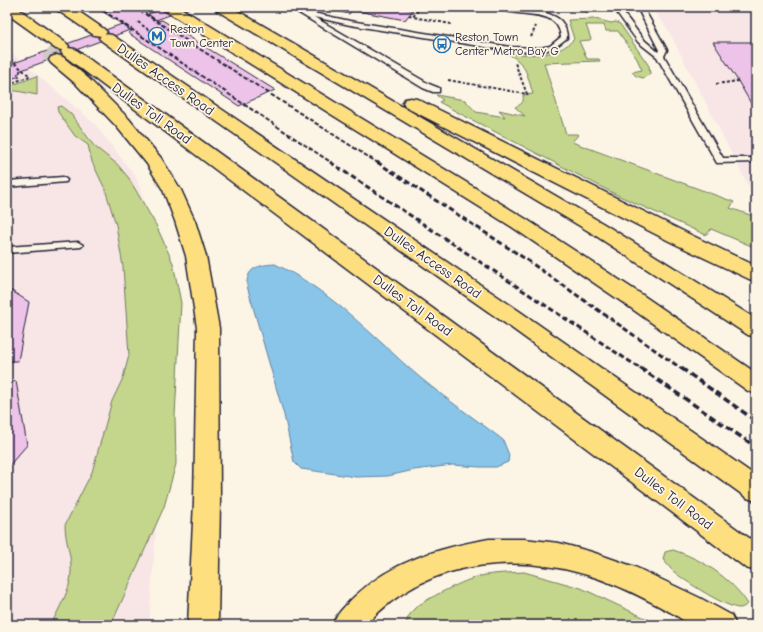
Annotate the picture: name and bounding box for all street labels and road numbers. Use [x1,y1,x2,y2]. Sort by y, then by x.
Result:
street label: Dulles Access Road [114,40,218,119]
street label: Dulles Toll Road [109,79,195,148]
street label: Dulles Access Road [381,223,485,302]
street label: Dulles Toll Road [370,271,456,340]
street label: Dulles Toll Road [631,463,716,533]

